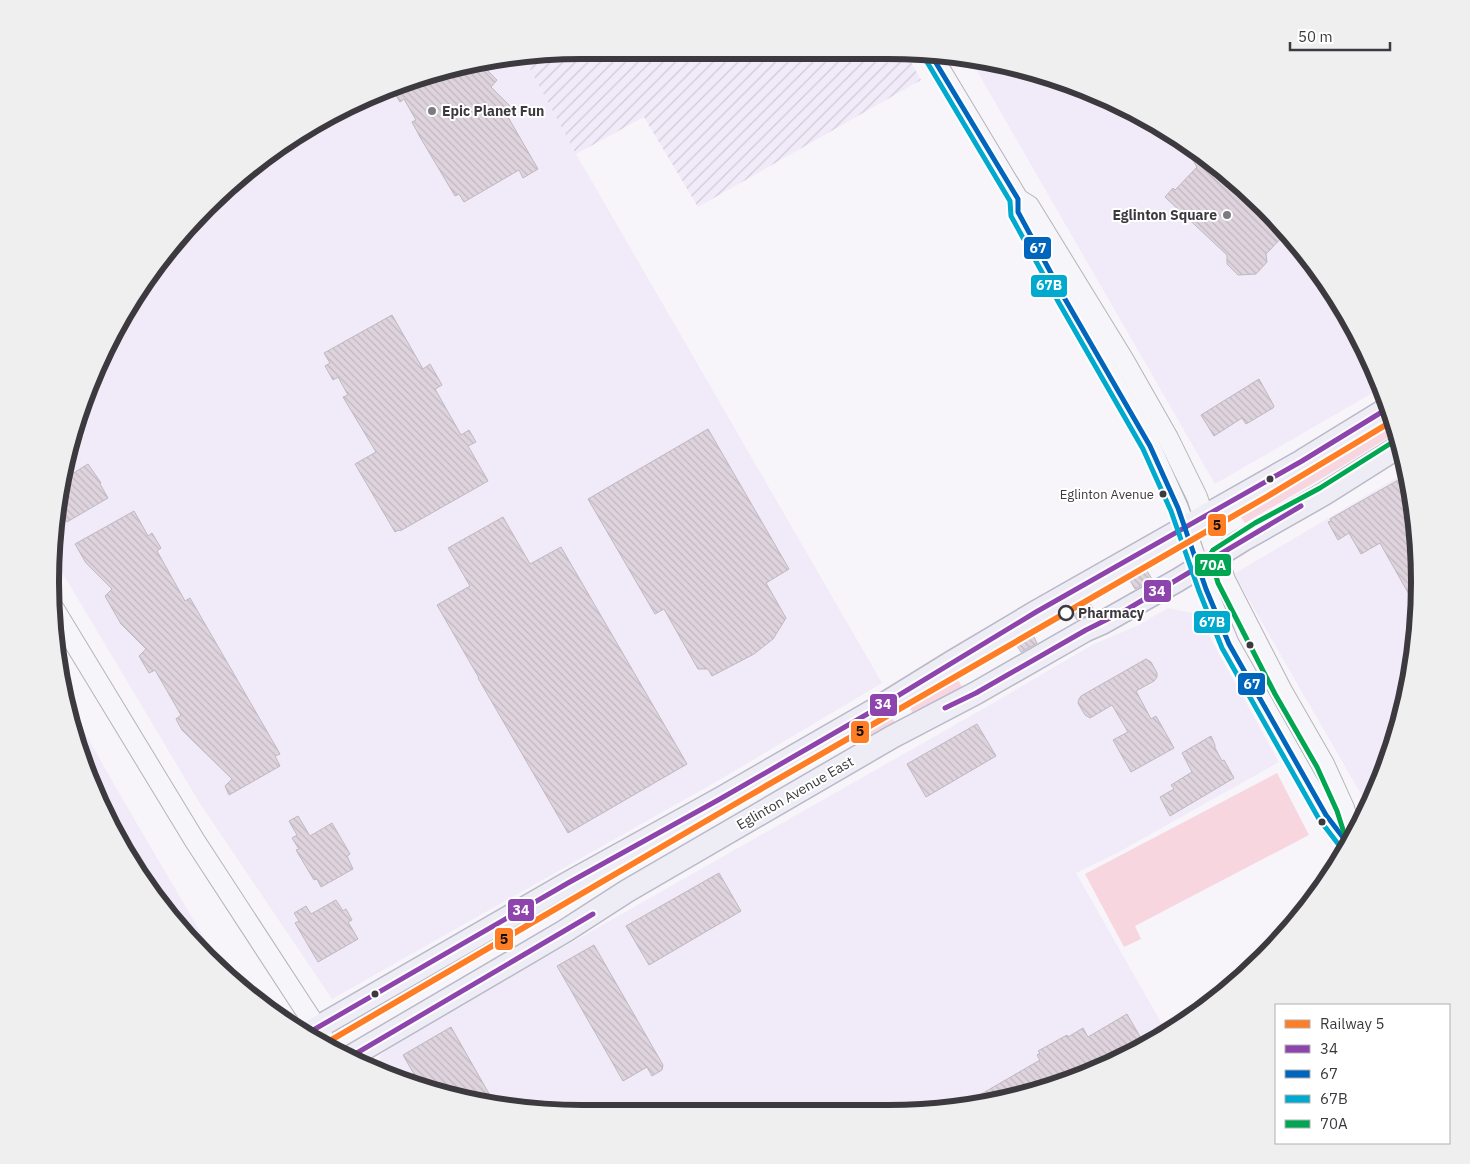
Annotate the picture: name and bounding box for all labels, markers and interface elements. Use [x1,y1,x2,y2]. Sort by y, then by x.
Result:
scale bar [1290,20,1390,52]
text: 50 m [1298,27,1333,46]
place label: Epic Planet Fun [442,102,544,120]
marker: Epic Planet Fun [426,105,438,117]
place label: Eglinton Square [1112,206,1217,224]
marker: Eglinton Square [1221,209,1233,221]
line badge: 67 [1023,236,1052,260]
text: 67 [1030,239,1046,257]
line badge: 67B [1030,274,1068,298]
text: 67B [1036,276,1062,294]
unlabelled marker [1265,474,1275,484]
place label: Eglinton Avenue [1060,486,1154,503]
marker: Eglinton Avenue [1158,489,1168,499]
line badge: 5 [1207,513,1227,537]
text: 5 [1213,516,1221,534]
line badge: 70A [1194,553,1232,577]
text: 70A [1200,556,1227,574]
line badge: 34 [1143,579,1172,603]
text: 34 [1149,582,1165,600]
place label: Pharmacy [1078,604,1145,622]
marker: Pharmacy [1058,605,1074,621]
line badge: 67B [1193,610,1231,634]
text: 67B [1199,613,1225,631]
unlabelled marker [1245,640,1255,650]
line badge: 67 [1237,672,1266,696]
text: 67 [1244,675,1260,693]
line badge: 34 [869,693,898,717]
text: 34 [875,695,891,713]
line badge: 5 [850,720,870,744]
text: 5 [856,722,864,740]
street label: Eglinton Avenue East [733,752,857,834]
unlabelled marker [1317,817,1327,827]
line badge: 34 [507,898,535,922]
text: 34 [513,901,529,919]
line badge: 5 [494,927,514,951]
text: 5 [500,930,508,948]
unlabelled marker [370,989,380,999]
legend [1275,1004,1450,1144]
text: Railway 5 [1320,1014,1385,1033]
text: 34 [1320,1039,1338,1058]
text: 67 [1320,1064,1338,1083]
text: 67B [1320,1089,1348,1108]
text: 70A [1320,1114,1348,1133]

